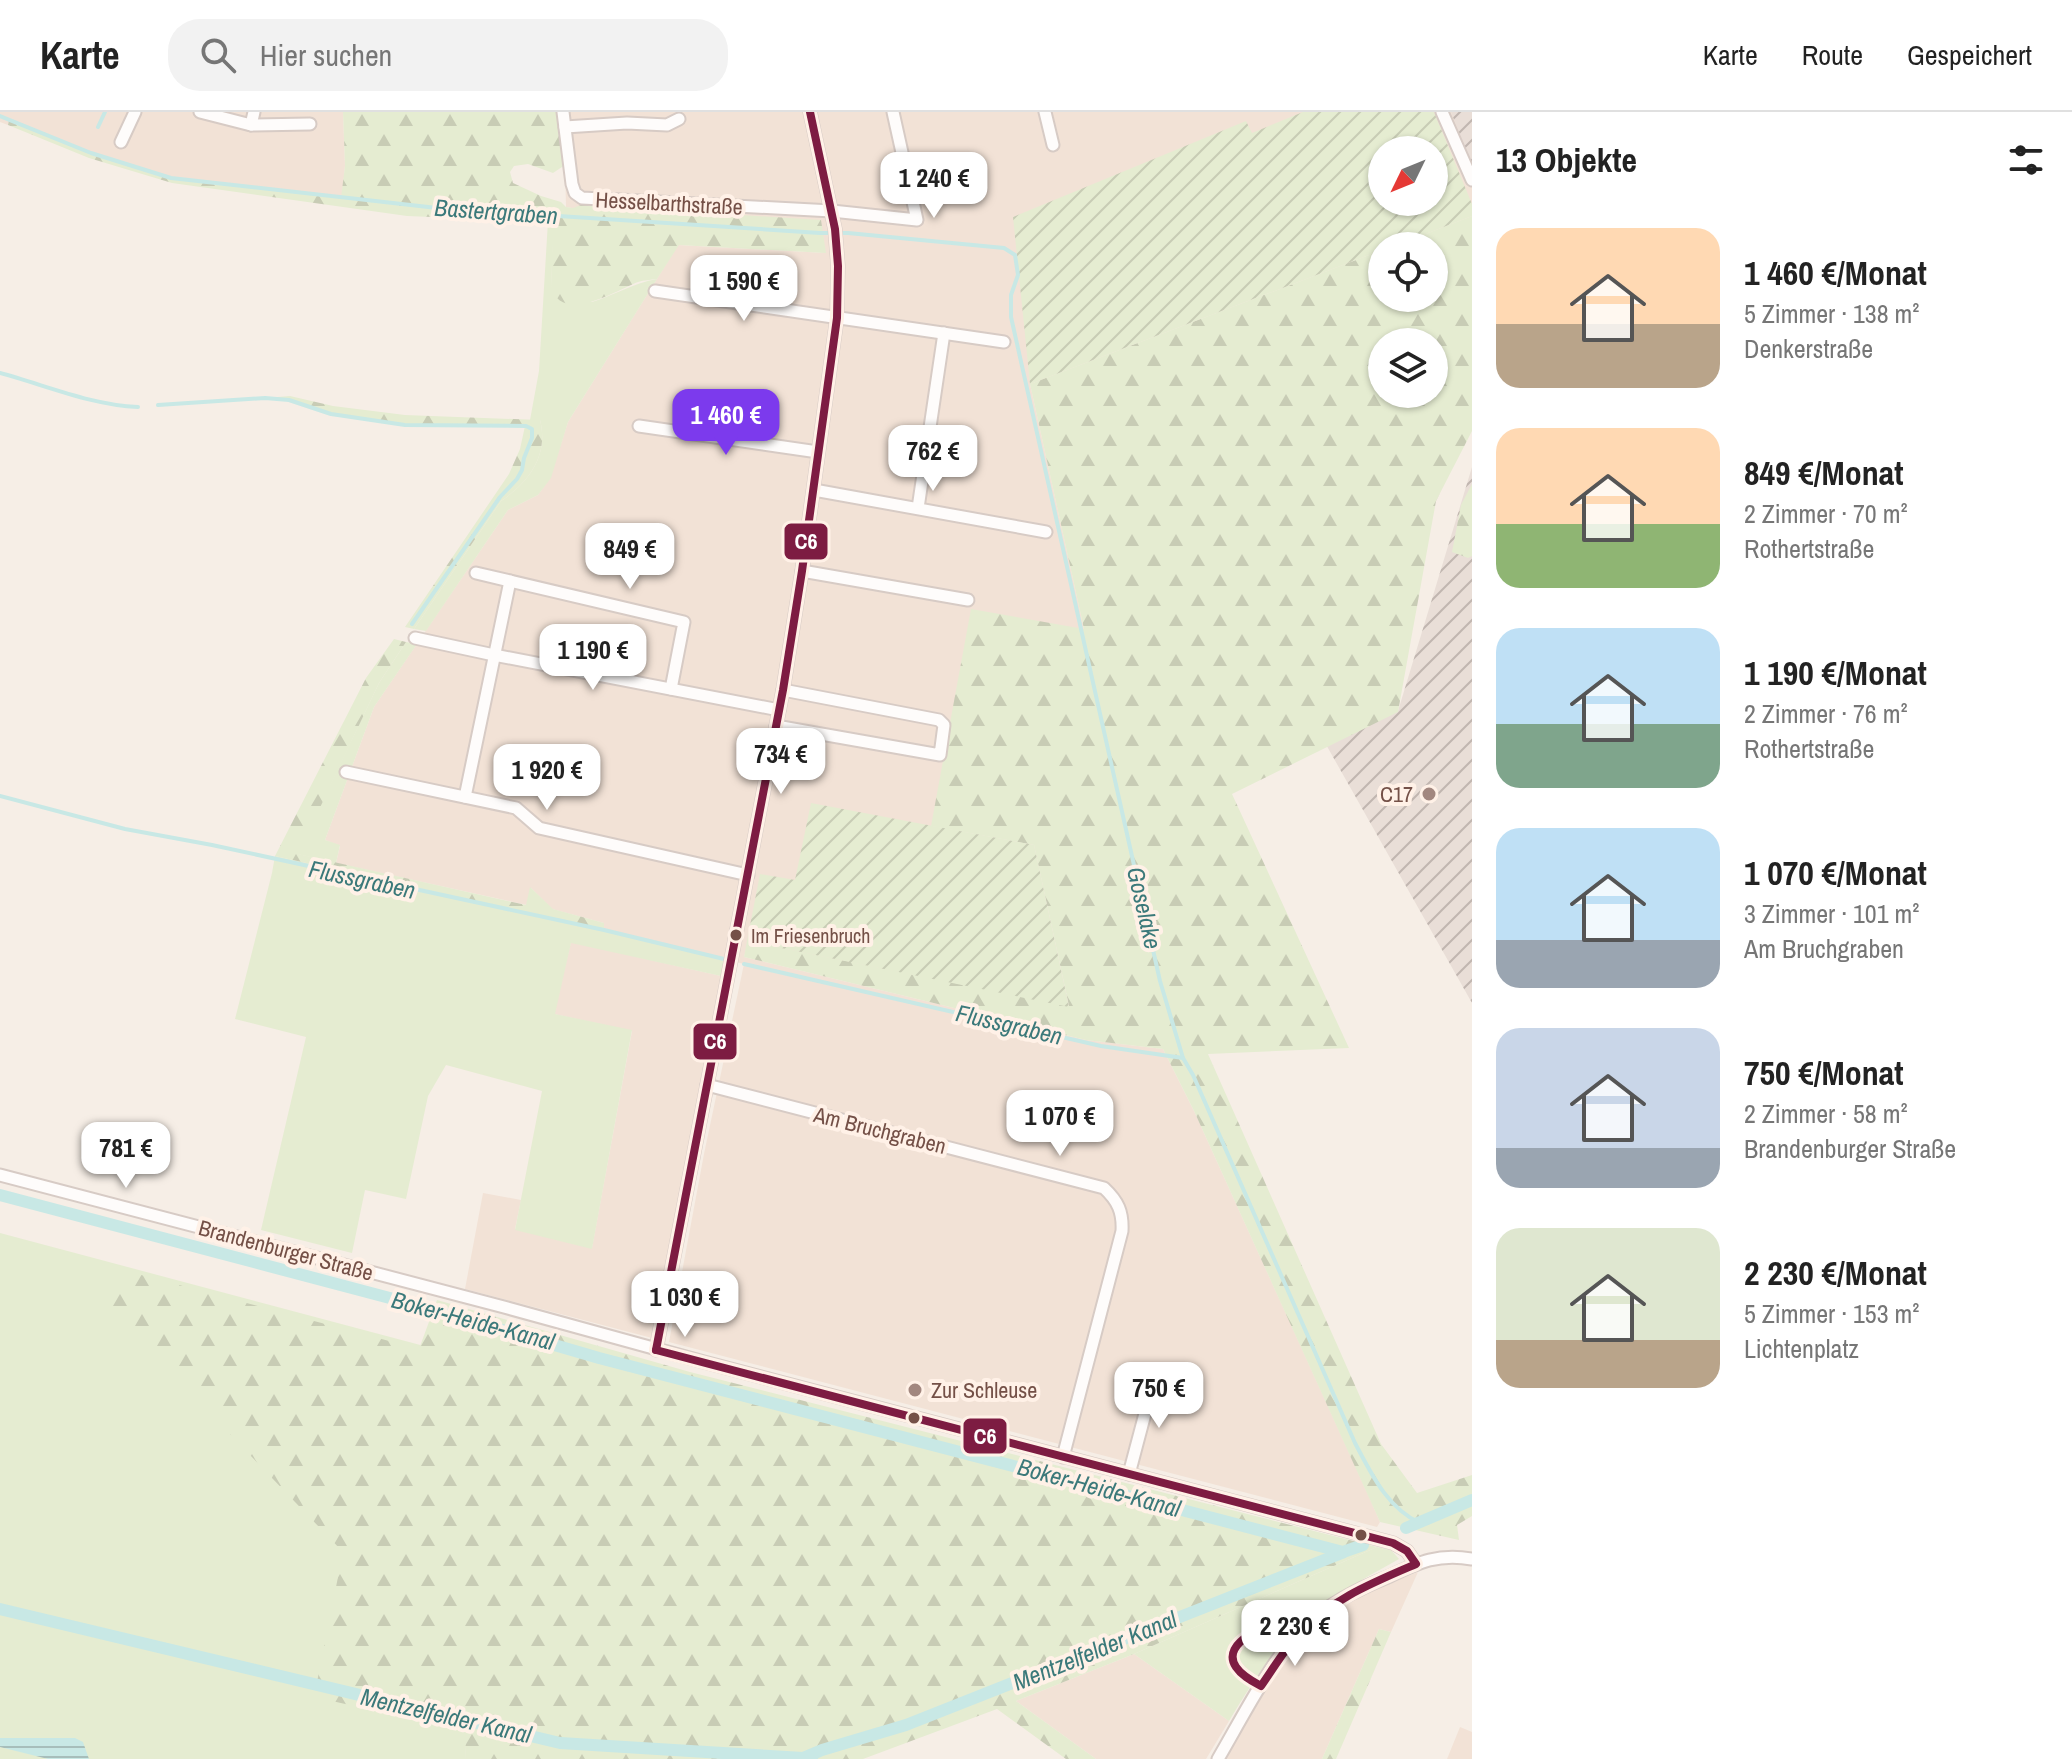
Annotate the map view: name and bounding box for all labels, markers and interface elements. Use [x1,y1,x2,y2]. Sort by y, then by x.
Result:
search box [168,19,728,91]
text: Karte [40,30,120,81]
icon: search [196,33,240,77]
text: Hier suchen [260,35,392,75]
text: Karte [1703,36,1758,74]
text: Route [1802,36,1863,74]
text: Gespeichert [1907,36,2032,74]
north arrow [1368,136,1448,216]
map controls [1368,136,1448,408]
text: 13 Objekte [1496,137,1637,183]
icon: filters [2004,138,2048,182]
pin: 1 240 € [860,152,1008,220]
text: 1 240 € [898,160,970,195]
street label: Hesselbarthstraße [595,184,743,222]
water label: Bastertgraben [433,191,559,231]
button: locate [1368,232,1448,312]
text: 1 460 €/Monat [1744,250,1927,296]
pin: 1 590 € [670,255,818,323]
icon: home [1560,260,1656,356]
text: 1 590 € [708,263,780,298]
text: 5 Zimmer · 138 m² [1744,296,1919,331]
button: layers [1368,328,1448,408]
text: Denkerstraße [1744,331,1873,366]
pin: 1 460 € [652,389,800,457]
text: 1 460 € [690,397,762,432]
pin: 762 € [877,425,989,493]
text: 762 € [906,433,960,468]
text: 849 €/Monat [1744,450,1904,496]
icon: home [1560,460,1656,556]
text: 2 Zimmer · 70 m² [1744,496,1908,531]
line badge: C6 [783,522,829,561]
pin: 849 € [574,523,686,591]
text: C6 [794,526,818,556]
text: 849 € [603,531,657,566]
text: Rothertstraße [1744,531,1874,566]
pin: 1 190 € [519,624,667,692]
text: 1 190 € [557,632,629,667]
text: 1 190 €/Monat [1744,650,1927,696]
icon: home [1560,660,1656,756]
text: 2 Zimmer · 76 m² [1744,696,1908,731]
pin: 734 € [725,728,837,796]
text: Rothertstraße [1744,731,1874,766]
text: 734 € [754,736,808,771]
pin: 1 920 € [473,744,621,812]
text: 1 920 € [511,752,583,787]
place label: C17 [1380,779,1413,809]
marker: C17 [1420,785,1438,803]
text: 1 070 €/Monat [1744,850,1927,896]
water label: Flussgraben [306,852,418,906]
icon: home [1560,860,1656,956]
water label: Goselake [1120,864,1170,952]
text: 3 Zimmer · 101 m² [1744,896,1919,931]
place label: Im Friesenbruch [751,922,870,949]
marker: Im Friesenbruch [728,927,744,943]
text: Am Bruchgraben [1744,931,1904,966]
water label: Flussgraben [953,996,1066,1052]
line badge: C6 [692,1022,738,1061]
text: C6 [703,1026,727,1056]
text: 750 €/Monat [1744,1050,1904,1096]
icon: home [1560,1060,1656,1156]
pin: 1 070 € [986,1090,1134,1158]
text: 2 Zimmer · 58 m² [1744,1096,1908,1131]
text: 1 070 € [1024,1098,1096,1133]
street label: Am Bruchgraben [810,1099,949,1161]
pin: 781 € [70,1122,182,1190]
text: 781 € [99,1130,153,1165]
text: Brandenburger Straße [1744,1131,1956,1166]
street label: Brandenburger Straße [195,1212,377,1288]
text: 2 230 €/Monat [1744,1250,1927,1296]
icon: home [1560,1260,1656,1356]
pin: 1 030 € [611,1271,759,1339]
text: 1 030 € [649,1279,721,1314]
water label: Boker-Heide-Kanal [388,1283,559,1357]
text: 5 Zimmer · 153 m² [1744,1296,1919,1331]
text: Lichtenplatz [1744,1331,1859,1366]
pin: 750 € [1103,1362,1215,1430]
text: 750 € [1132,1370,1186,1405]
place label: Zur Schleuse [931,1375,1037,1405]
marker: Zur Schleuse [906,1381,924,1399]
unlabelled marker [906,1410,922,1426]
line badge: C6 [962,1417,1008,1455]
text: C6 [973,1421,997,1451]
water label: Boker-Heide-Kanal [1014,1450,1185,1524]
unlabelled marker [1353,1527,1369,1543]
pin: 2 230 € [1221,1600,1369,1668]
water label: Mentzelfelder Kanal [1008,1602,1182,1697]
text: 2 230 € [1259,1608,1331,1643]
water label: Mentzelfelder Kanal [358,1680,535,1750]

